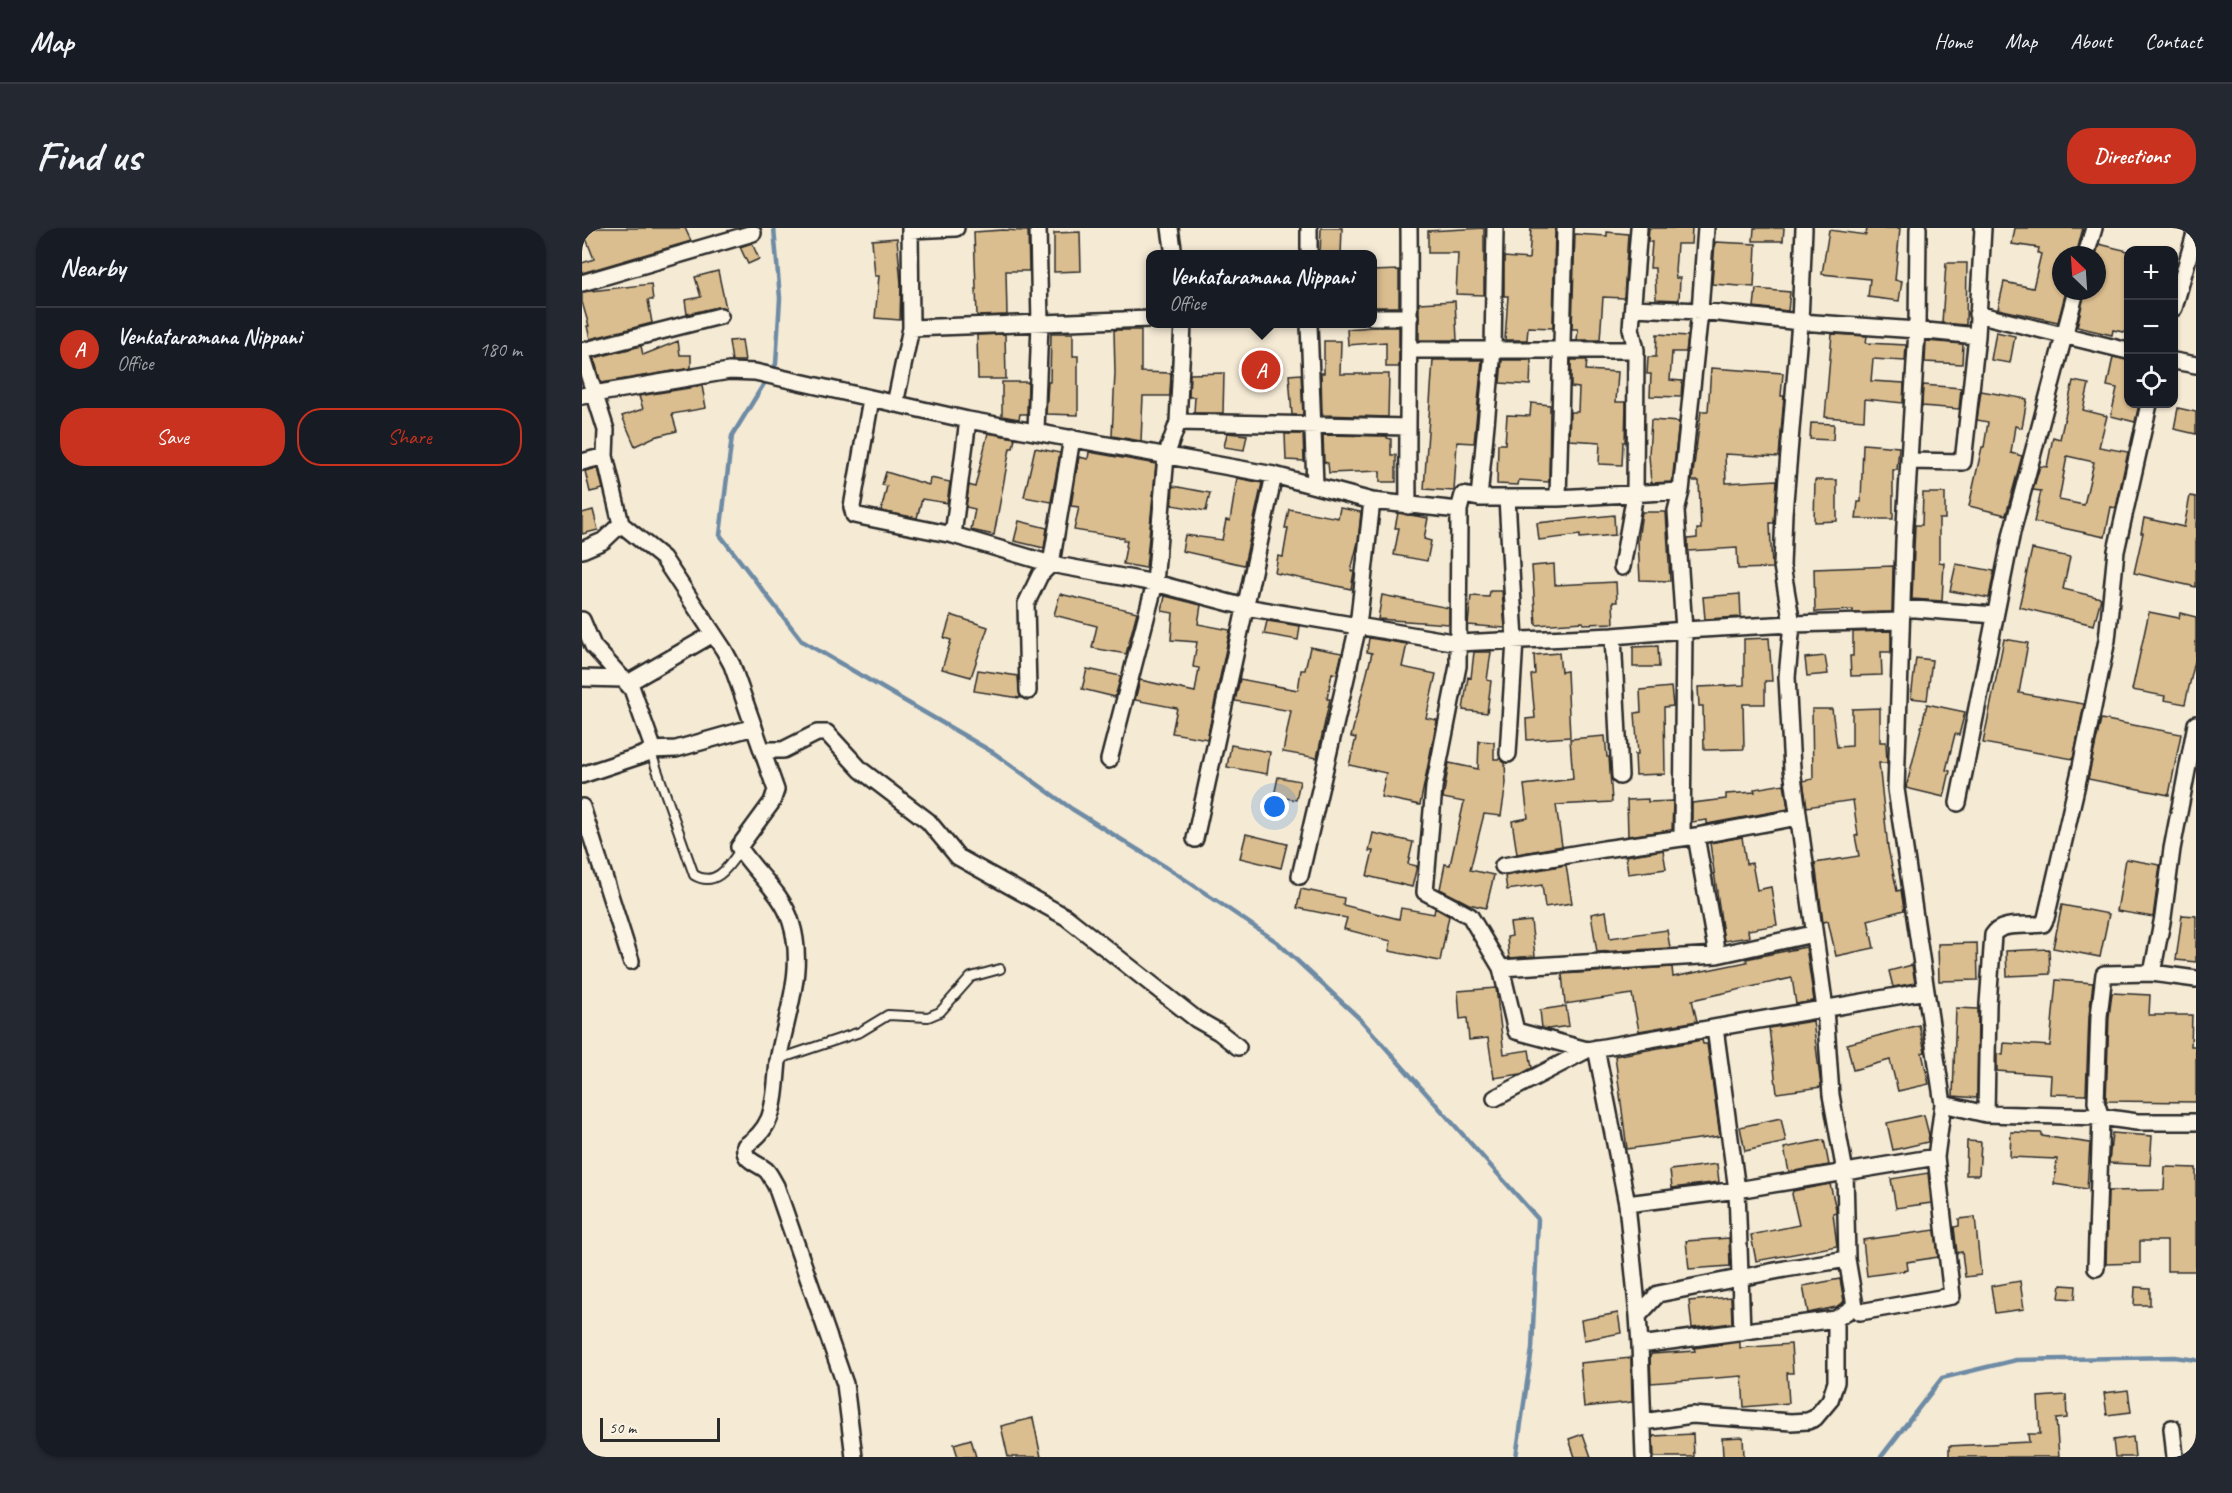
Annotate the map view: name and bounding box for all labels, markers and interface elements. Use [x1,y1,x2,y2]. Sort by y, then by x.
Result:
text: Map [30,24,73,59]
text: Home [1934,28,1972,54]
text: Map [2005,28,2037,54]
text: About [2070,28,2112,54]
text: Contact [2145,28,2202,54]
button: Directions [2067,128,2196,184]
text: Find us [36,130,141,183]
north arrow [2052,246,2106,300]
map controls [2124,246,2178,408]
button: + [2124,246,2178,300]
popup [1146,250,1377,328]
text: Nearby [60,251,125,284]
text: Venkataramana Nippani [1169,263,1354,291]
text: Office [1169,291,1206,316]
button: − [2124,300,2178,354]
text: Venkataramana Nippani [117,323,302,351]
text: A [74,337,85,362]
text: 180 m [479,337,522,362]
pin: A [1242,348,1280,392]
text: Office [117,351,154,376]
button: locate [2124,354,2178,408]
button: Save [60,408,285,466]
button: Share [297,408,522,466]
your location [1260,792,1289,821]
scale bar [600,1415,720,1442]
text: 50 m [609,1418,636,1438]

